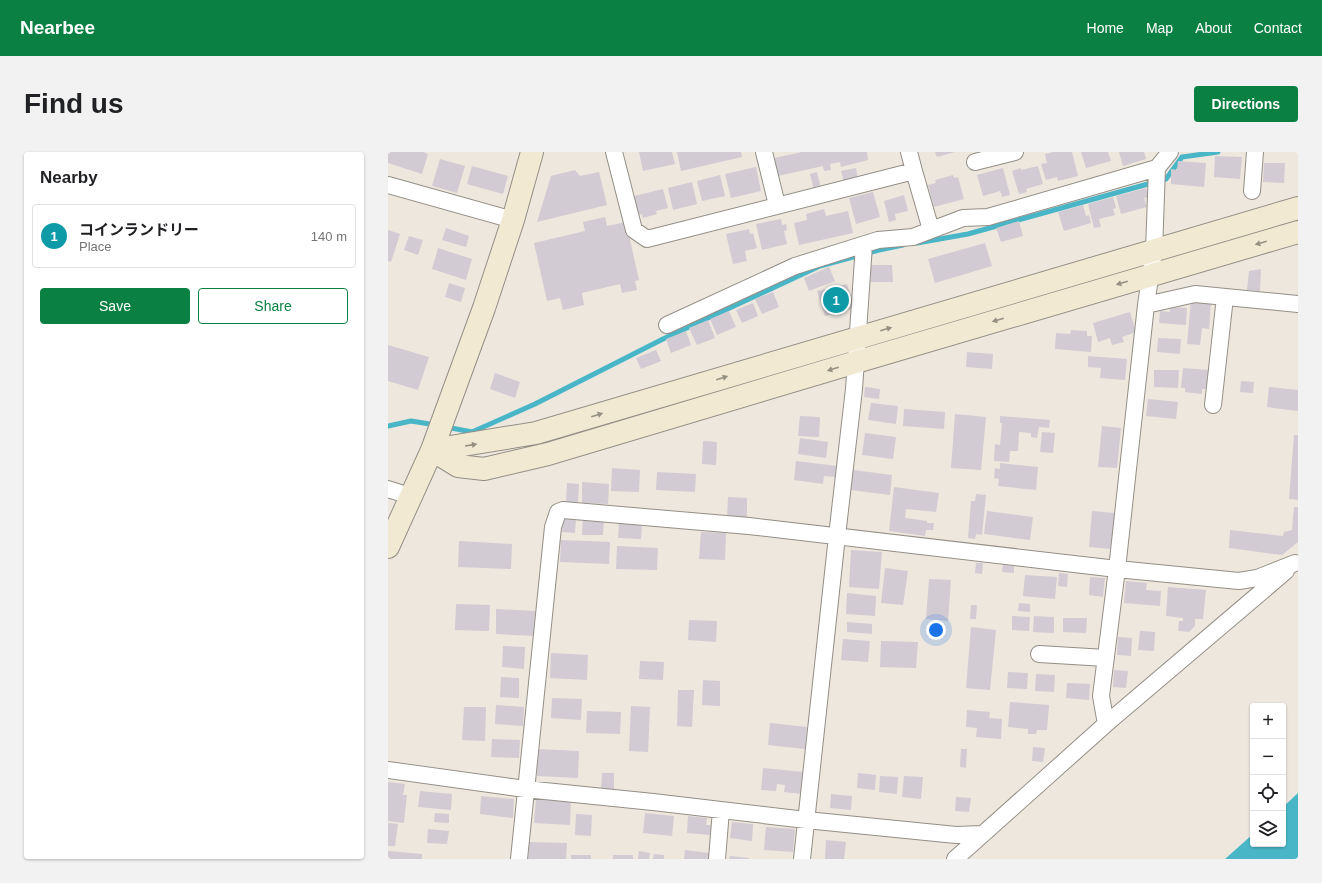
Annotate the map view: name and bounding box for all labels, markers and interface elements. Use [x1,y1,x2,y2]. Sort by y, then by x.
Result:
text: Nearbee [20,17,95,38]
text: Home [1087,20,1124,36]
text: Map [1146,20,1173,36]
text: About [1195,20,1232,36]
text: Contact [1254,20,1302,36]
button: Directions [1194,86,1298,122]
text: Find us [24,88,124,119]
text: Nearby [40,168,98,187]
text: コインランドリー [79,221,199,238]
text: 1 [50,229,58,244]
text: 140 m [311,229,347,244]
text: Place [79,239,112,254]
one-way arrow [1254,240,1266,246]
one-way arrow [1116,280,1128,286]
pin: 1 [823,285,849,315]
button: Save [40,288,190,324]
button: Share [198,288,348,324]
one-way arrow [991,317,1003,323]
one-way arrow [881,326,893,332]
one-way arrow [826,366,838,372]
one-way arrow [716,375,728,381]
one-way arrow [591,412,603,418]
one-way arrow [465,441,477,447]
your location [926,620,946,640]
map controls [1250,703,1286,847]
button: + [1250,703,1286,739]
button: − [1250,739,1286,775]
button: locate [1250,775,1286,811]
button: layers [1250,811,1286,847]

